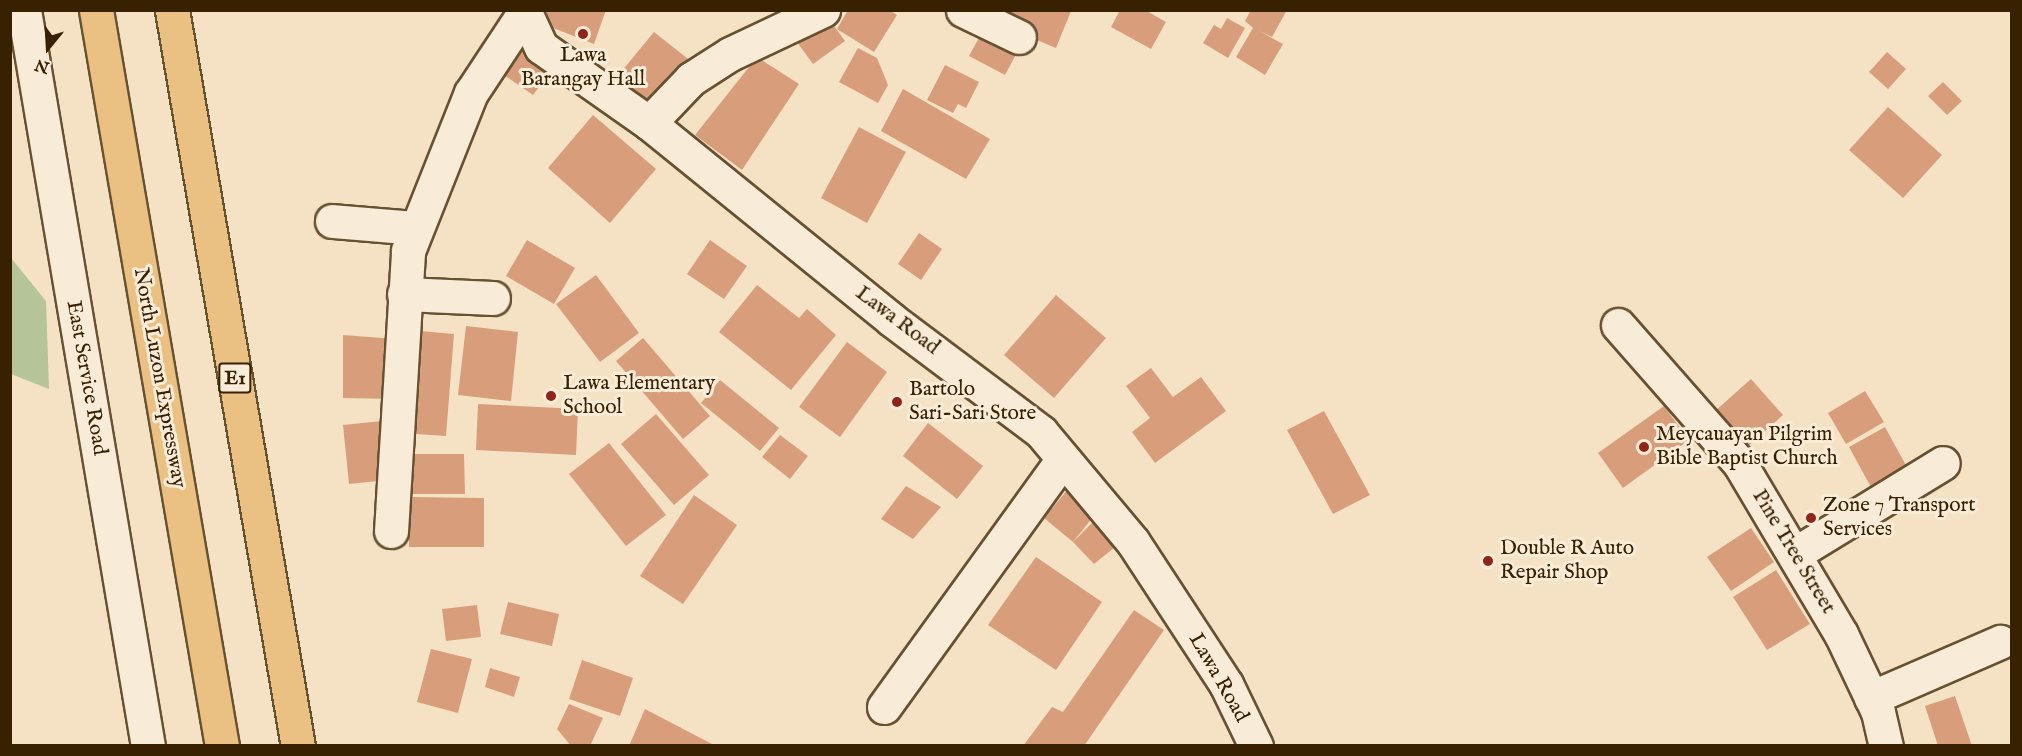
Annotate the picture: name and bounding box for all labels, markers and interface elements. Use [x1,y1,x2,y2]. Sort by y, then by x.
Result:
north arrow [18,18,78,78]
marker: Lawa Barangay Hall [576,27,590,41]
place label: Lawa Barangay Hall [521,43,645,93]
text: N [33,53,52,77]
street label: North Luzon Expressway [127,266,191,490]
street label: Lawa Road [850,281,944,361]
street label: East Service Road [60,299,112,457]
road number: E1 [217,361,253,395]
place label: Lawa Elementary School [563,371,715,421]
place label: Bartolo Sari-Sari Store [909,377,1036,427]
marker: Lawa Elementary School [544,389,558,403]
marker: Bartolo Sari-Sari Store [890,395,904,409]
place label: Meycauayan Pilgrim Bible Baptist Church [1656,422,1838,472]
marker: Meycauayan Pilgrim Bible Baptist Church [1637,440,1651,454]
street label: Pine Tree Street [1746,485,1840,619]
place label: Zone 7 Transport Services [1823,493,1975,543]
marker: Zone 7 Transport Services [1804,511,1818,525]
place label: Double R Auto Repair Shop [1500,536,1634,586]
marker: Double R Auto Repair Shop [1481,554,1495,568]
street label: Lawa Road [1182,629,1254,727]

